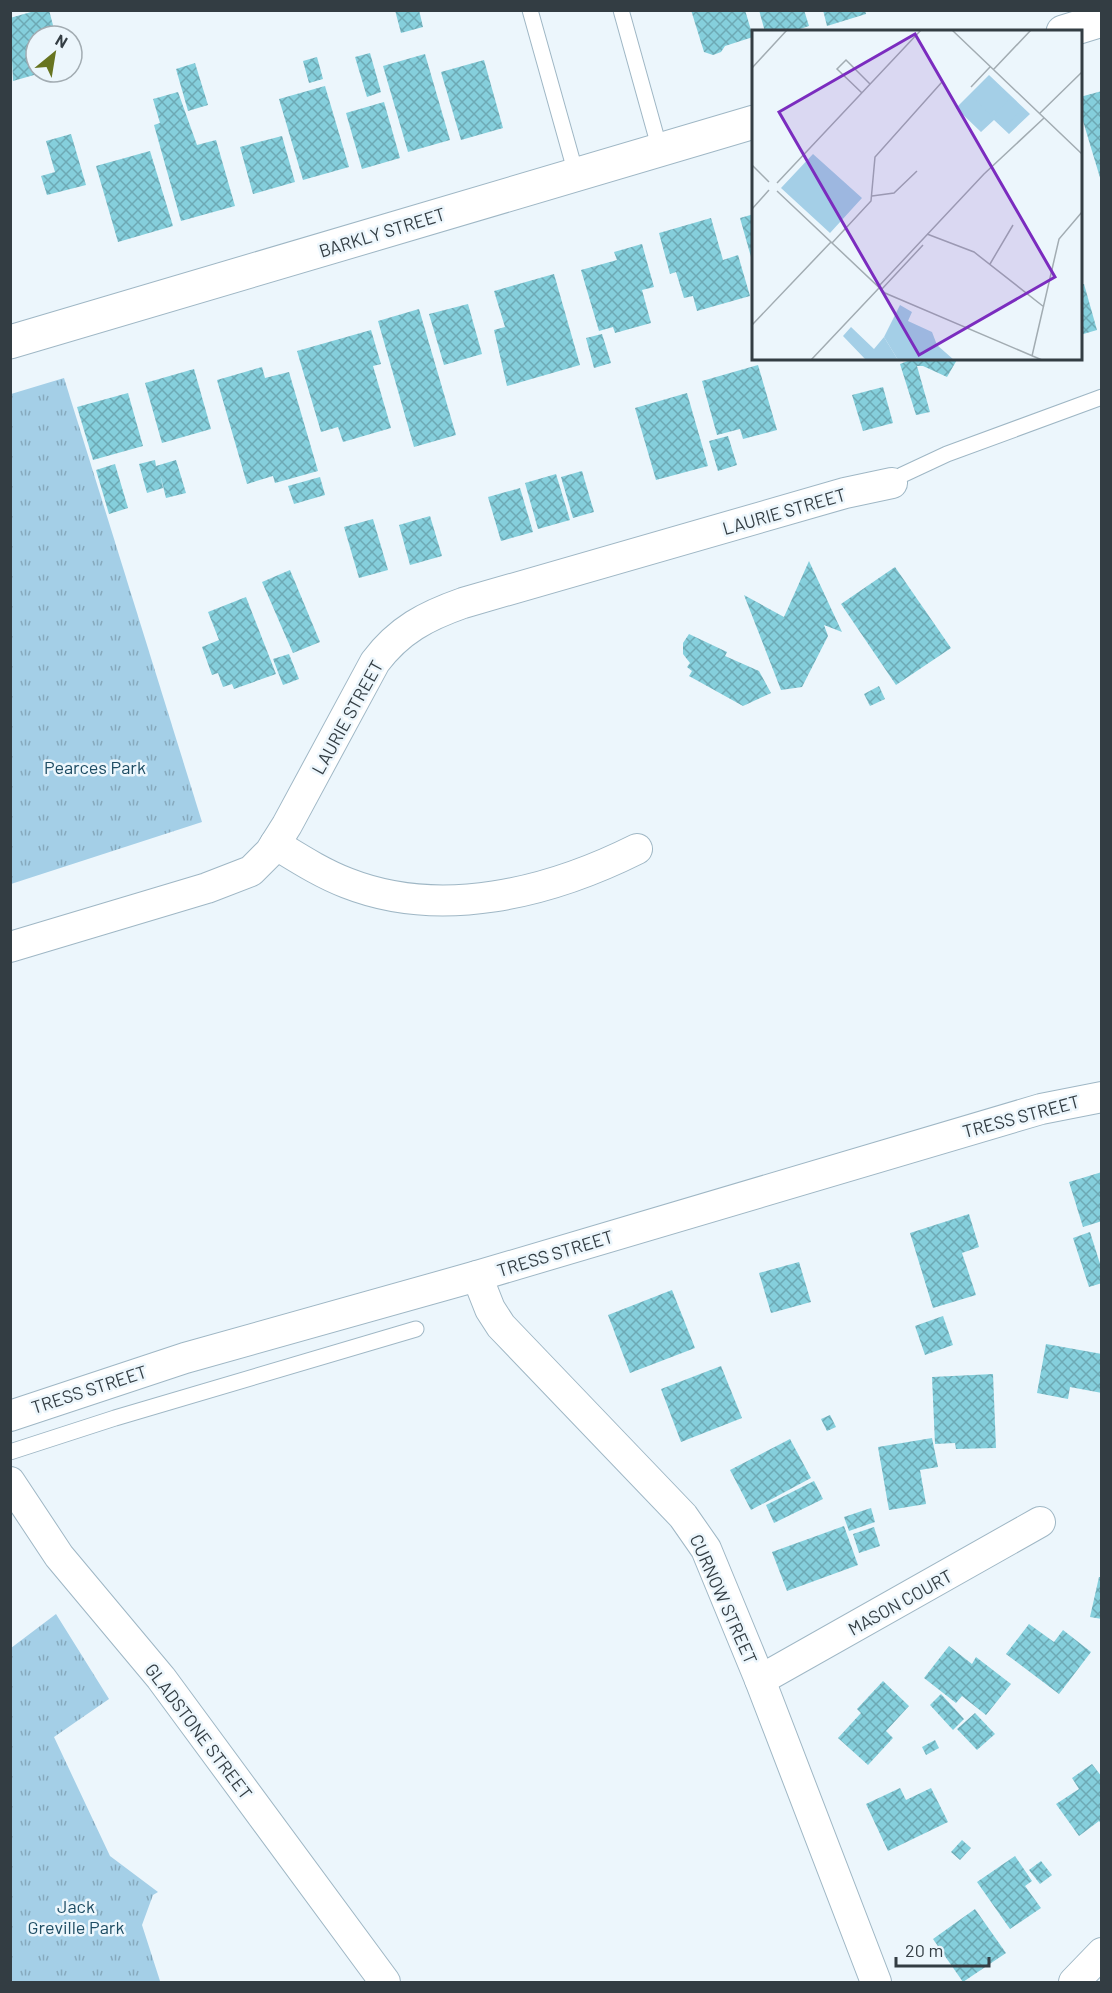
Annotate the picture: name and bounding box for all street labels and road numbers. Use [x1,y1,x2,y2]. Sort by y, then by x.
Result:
street label: BARKLY STREET [316,202,448,262]
street label: LAURIE STREET [720,483,848,539]
street label: LAURIE STREET [307,656,387,778]
street label: TRESS STREET [960,1090,1082,1142]
street label: TRESS STREET [494,1225,616,1281]
street label: TRESS STREET [28,1360,150,1418]
street label: CURNOW STREET [686,1531,762,1667]
street label: MASON COURT [844,1564,956,1640]
street label: GLADSTONE STREET [141,1659,257,1803]

